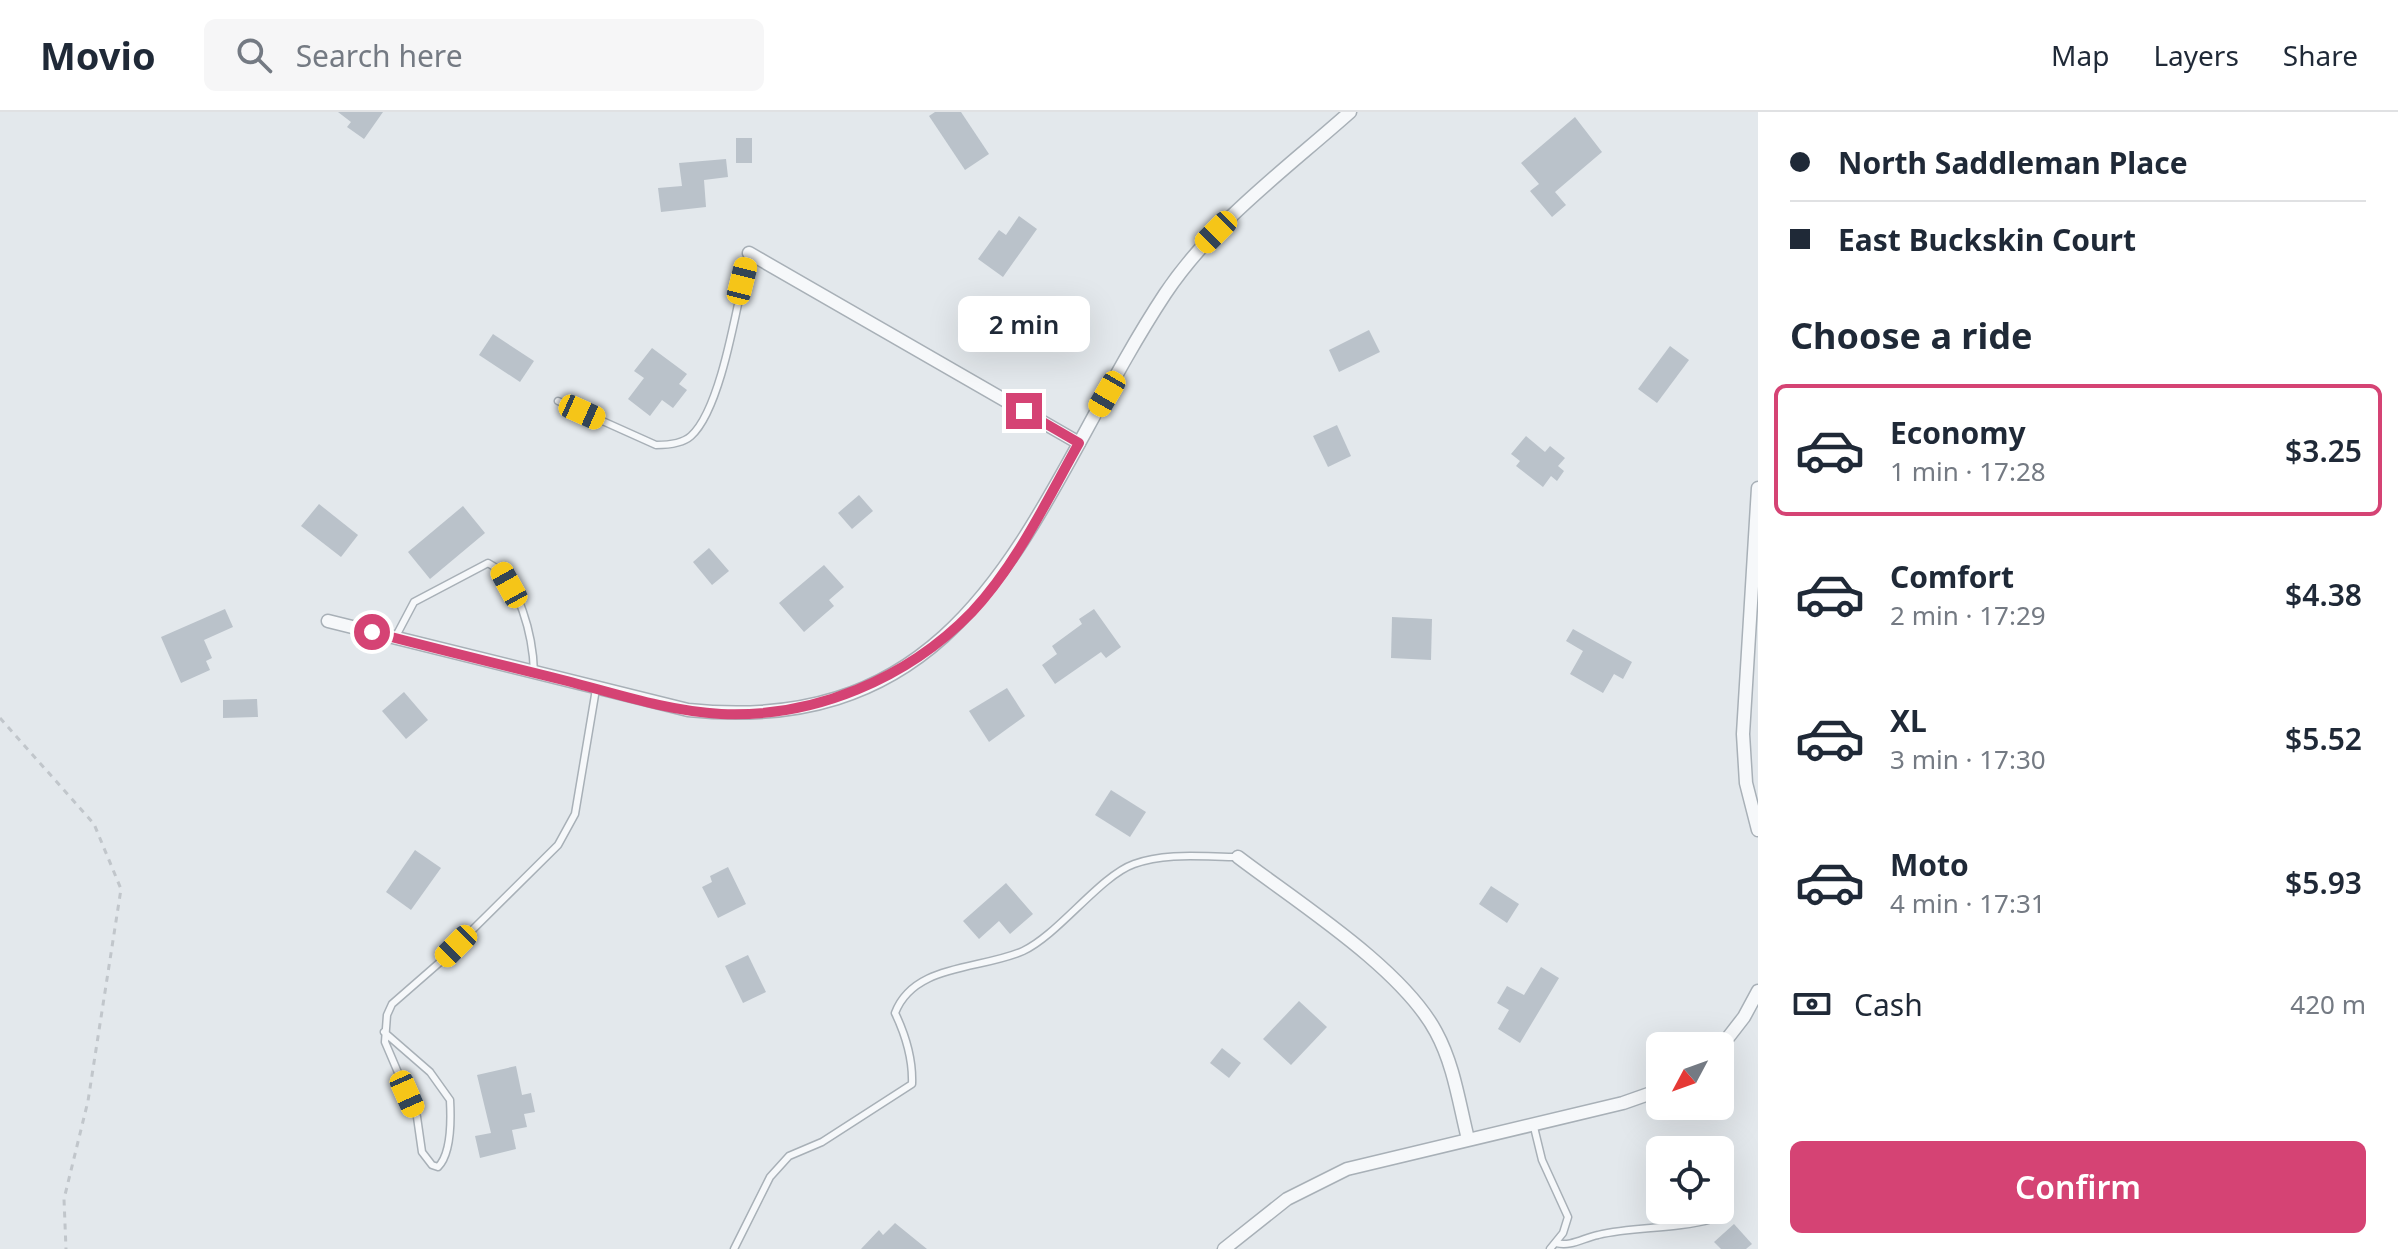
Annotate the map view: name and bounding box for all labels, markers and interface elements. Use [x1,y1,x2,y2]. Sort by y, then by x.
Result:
search box [204,19,764,91]
text: Movio [40,29,156,81]
icon: search [232,33,276,77]
text: Search here [296,35,463,76]
text: Map [2051,36,2109,74]
text: Layers [2153,36,2239,74]
text: Share [2283,36,2358,74]
text: North Saddleman Place [1838,142,2188,183]
car [1191,207,1241,257]
text: East Buckskin Court [1838,219,2136,260]
car [725,255,759,307]
callout: 2 min [958,295,1090,351]
text: 2 min [989,306,1059,342]
text: Choose a ride [1790,311,2032,360]
car [1085,367,1129,421]
car [555,391,609,433]
route end [1006,393,1042,429]
text: Economy [1890,412,2026,453]
icon: car [1794,414,1866,486]
text: $3.25 [2285,430,2362,471]
text: 1 min · 17:28 [1890,453,2046,489]
text: Comfort [1890,556,2014,597]
car [487,558,531,612]
icon: car [1794,558,1866,630]
text: $4.38 [2285,574,2362,615]
text: 2 min · 17:29 [1890,597,2046,633]
route start [354,614,390,650]
text: XL [1890,700,1927,741]
icon: car [1794,702,1866,774]
text: $5.52 [2285,718,2362,759]
text: 3 min · 17:30 [1890,741,2046,777]
text: Moto [1890,844,1969,885]
icon: car [1794,846,1866,918]
text: $5.93 [2285,862,2362,903]
text: 4 min · 17:31 [1890,885,2046,921]
car [431,921,481,971]
icon: cash [1790,982,1834,1026]
text: Cash [1854,984,1923,1025]
text: 420 m [2290,986,2366,1022]
north arrow [1646,1032,1734,1120]
map controls [1646,1032,1734,1224]
car [386,1067,428,1121]
button: locate [1646,1136,1734,1224]
button: Confirm [1790,1141,2366,1233]

